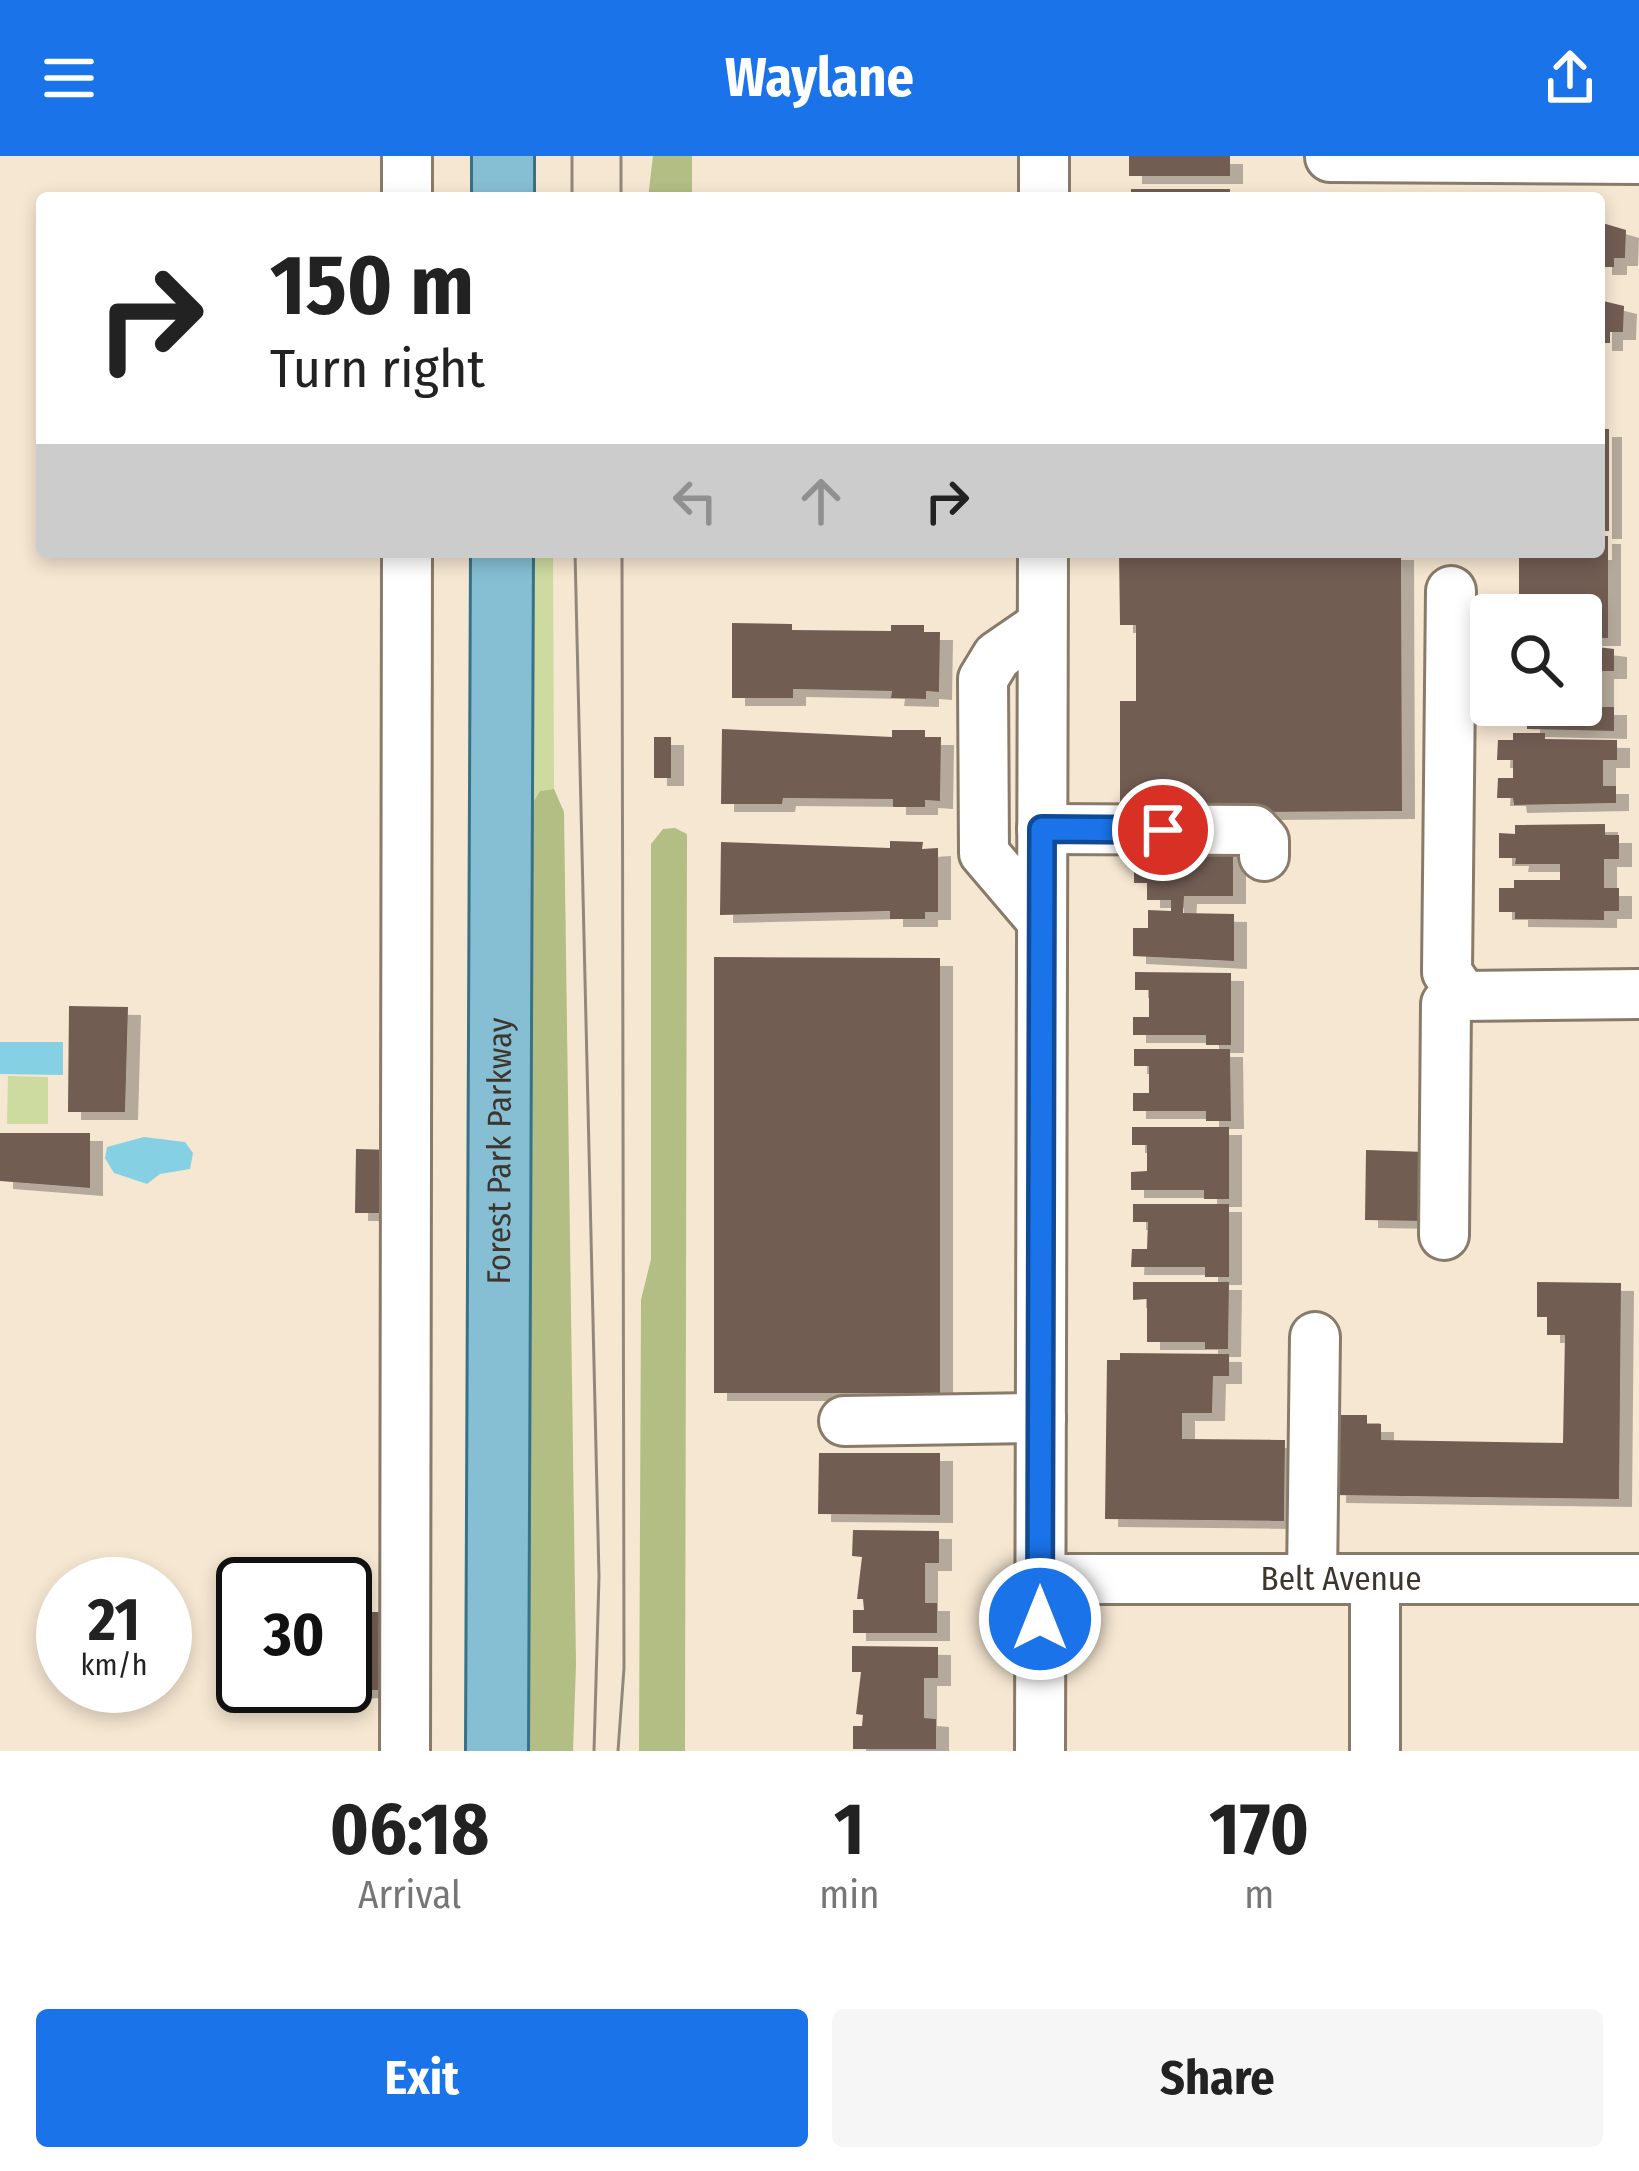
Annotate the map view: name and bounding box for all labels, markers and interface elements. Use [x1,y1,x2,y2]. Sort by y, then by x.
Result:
icon: menu [36,45,102,111]
icon: share [1537,45,1603,111]
text: Waylane [725,46,914,110]
text: 150 m [270,235,474,336]
icon: right [72,240,228,396]
text: Turn right [270,337,485,401]
icon: left [662,468,728,534]
icon: ahead [788,468,854,534]
icon: right [914,468,980,534]
map controls [1470,594,1602,726]
button: search [1470,594,1602,726]
pin [1112,779,1214,881]
icon: arrive [1130,797,1196,863]
street label: Forest Park Parkway [479,1017,520,1285]
position arrow [977,1556,1103,1682]
speed limit sign: 30 [216,1557,372,1713]
street label: Belt Avenue [1261,1559,1421,1599]
text: 21 [88,1584,140,1656]
text: km/h [81,1647,147,1683]
text: 06:18 [330,1787,489,1873]
text: 1 [834,1787,865,1873]
text: 170 [1209,1787,1309,1873]
text: Arrival [358,1872,461,1918]
text: min [819,1872,880,1918]
text: m [1244,1872,1274,1918]
button: Exit [36,2009,808,2147]
button: Share [832,2009,1603,2147]

